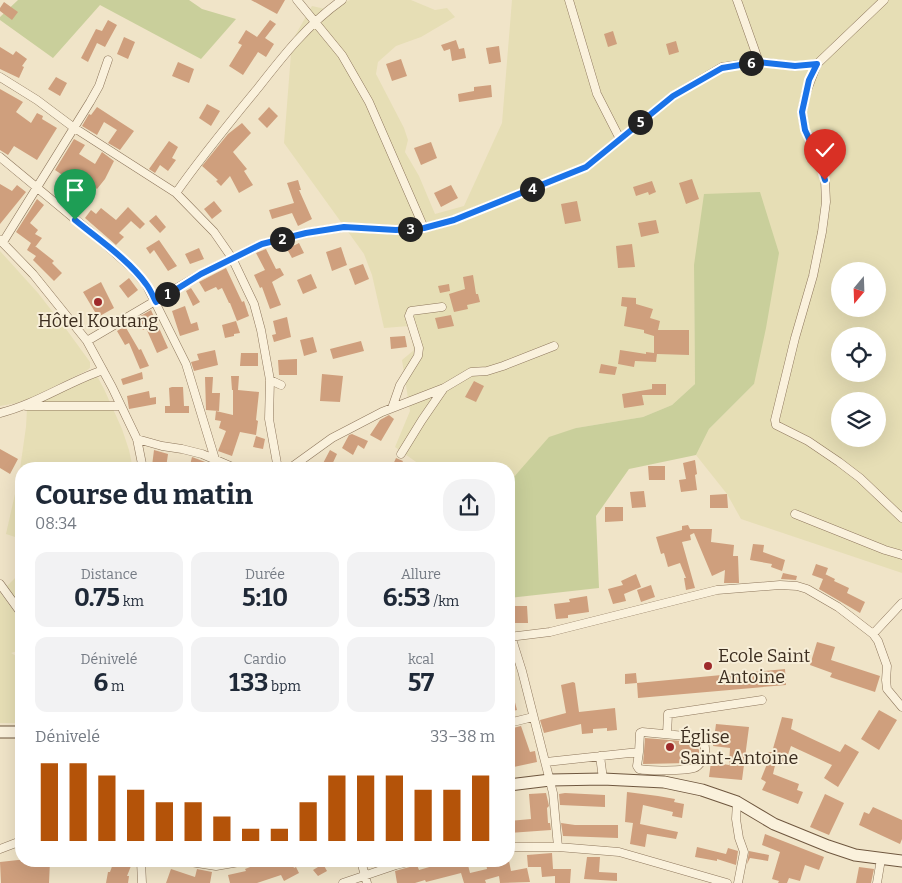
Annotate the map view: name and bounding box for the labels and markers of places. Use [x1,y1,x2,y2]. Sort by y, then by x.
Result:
pin: 6 [738,50,764,76]
pin: 5 [628,110,652,134]
pin [804,129,846,180]
pin [54,169,96,220]
pin: 4 [520,176,544,202]
pin: 3 [398,216,422,242]
pin: 2 [270,226,294,252]
pin: 1 [154,282,180,306]
marker: Hôtel Koutang [92,296,104,308]
place label: Hôtel Koutang [38,310,158,332]
place label: Ecole Saint Antoine [718,645,811,688]
marker: Ecole Saint Antoine [702,660,714,672]
place label: Église Saint-Antoine [680,725,798,769]
marker: Église Saint-Antoine [664,741,676,753]

